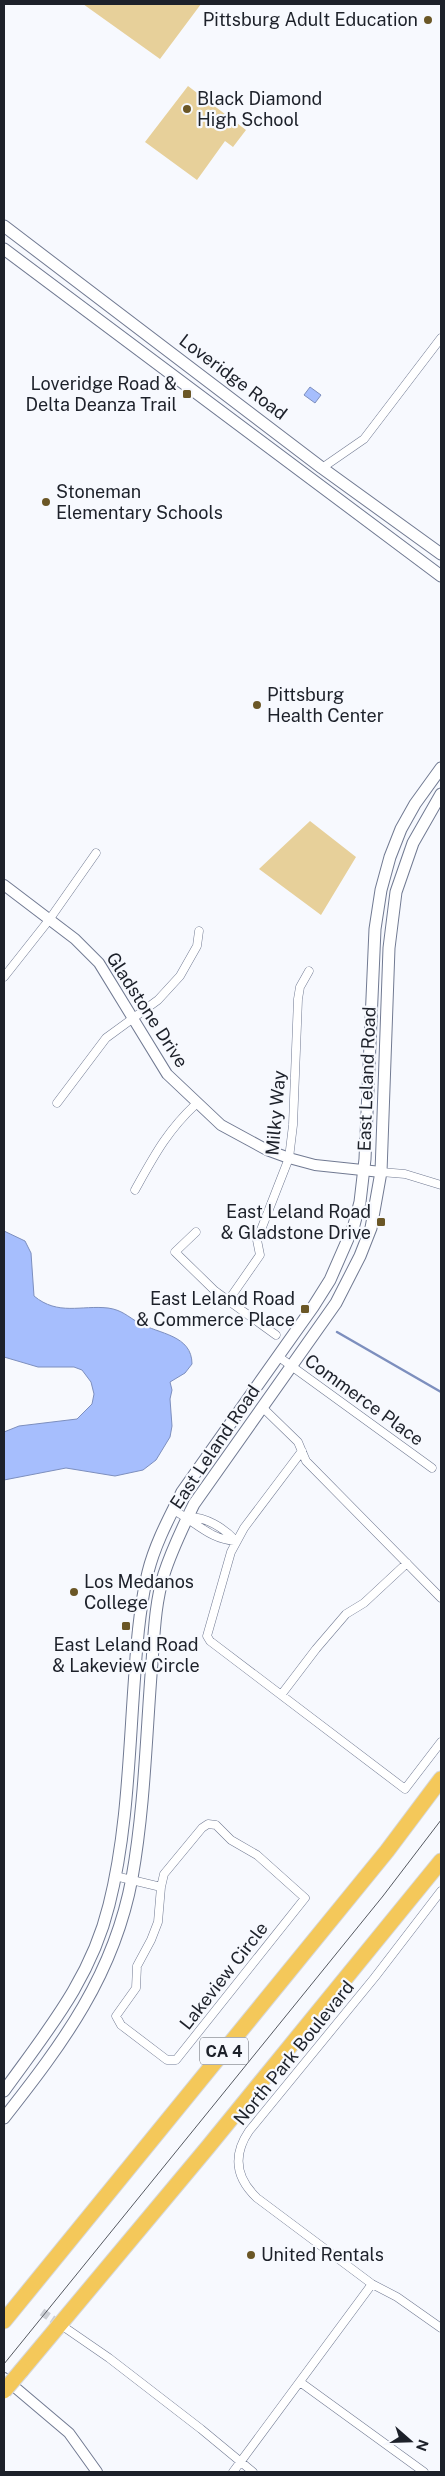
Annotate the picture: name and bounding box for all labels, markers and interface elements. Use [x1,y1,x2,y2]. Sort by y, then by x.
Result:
place label: Pittsburg Adult Education [203,9,418,30]
marker: Pittsburg Adult Education [422,14,434,26]
place label: Black Diamond High School [197,88,322,130]
marker: Black Diamond High School [181,103,193,115]
street label: Loveridge Road [175,329,291,424]
place label: Loveridge Road & Delta Deanza Trail [26,373,177,415]
marker: Loveridge Road & Delta Deanza Trail [181,388,193,400]
place label: Stoneman Elementary Schools [56,481,223,523]
marker: Stoneman Elementary Schools [40,496,52,508]
place label: Pittsburg Health Center [267,684,384,726]
marker: Pittsburg Health Center [251,699,263,711]
street label: Gladstone Drive [102,948,192,1071]
street label: East Leland Road [353,1006,380,1152]
street label: Milky Way [261,1069,290,1156]
place label: East Leland Road & Gladstone Drive [221,1201,371,1243]
marker: East Leland Road & Gladstone Drive [375,1216,387,1228]
place label: East Leland Road & Commerce Place [136,1288,295,1330]
marker: East Leland Road & Commerce Place [299,1303,311,1315]
street label: Commerce Place [301,1349,428,1450]
street label: East Leland Road [165,1381,264,1513]
place label: Los Medanos College [84,1571,194,1613]
marker: Los Medanos College [68,1586,80,1598]
marker: East Leland Road & Lakeview Circle [120,1620,132,1632]
place label: East Leland Road & Lakeview Circle [52,1634,200,1676]
street label: Lakeview Circle [175,1918,272,2034]
street label: North Park Boulevard [229,1976,358,2129]
road number: CA 4 [200,2038,248,2064]
place label: United Rentals [261,2244,384,2265]
marker: United Rentals [245,2249,257,2261]
north arrow [385,2416,435,2466]
text: N [413,2438,432,2453]

